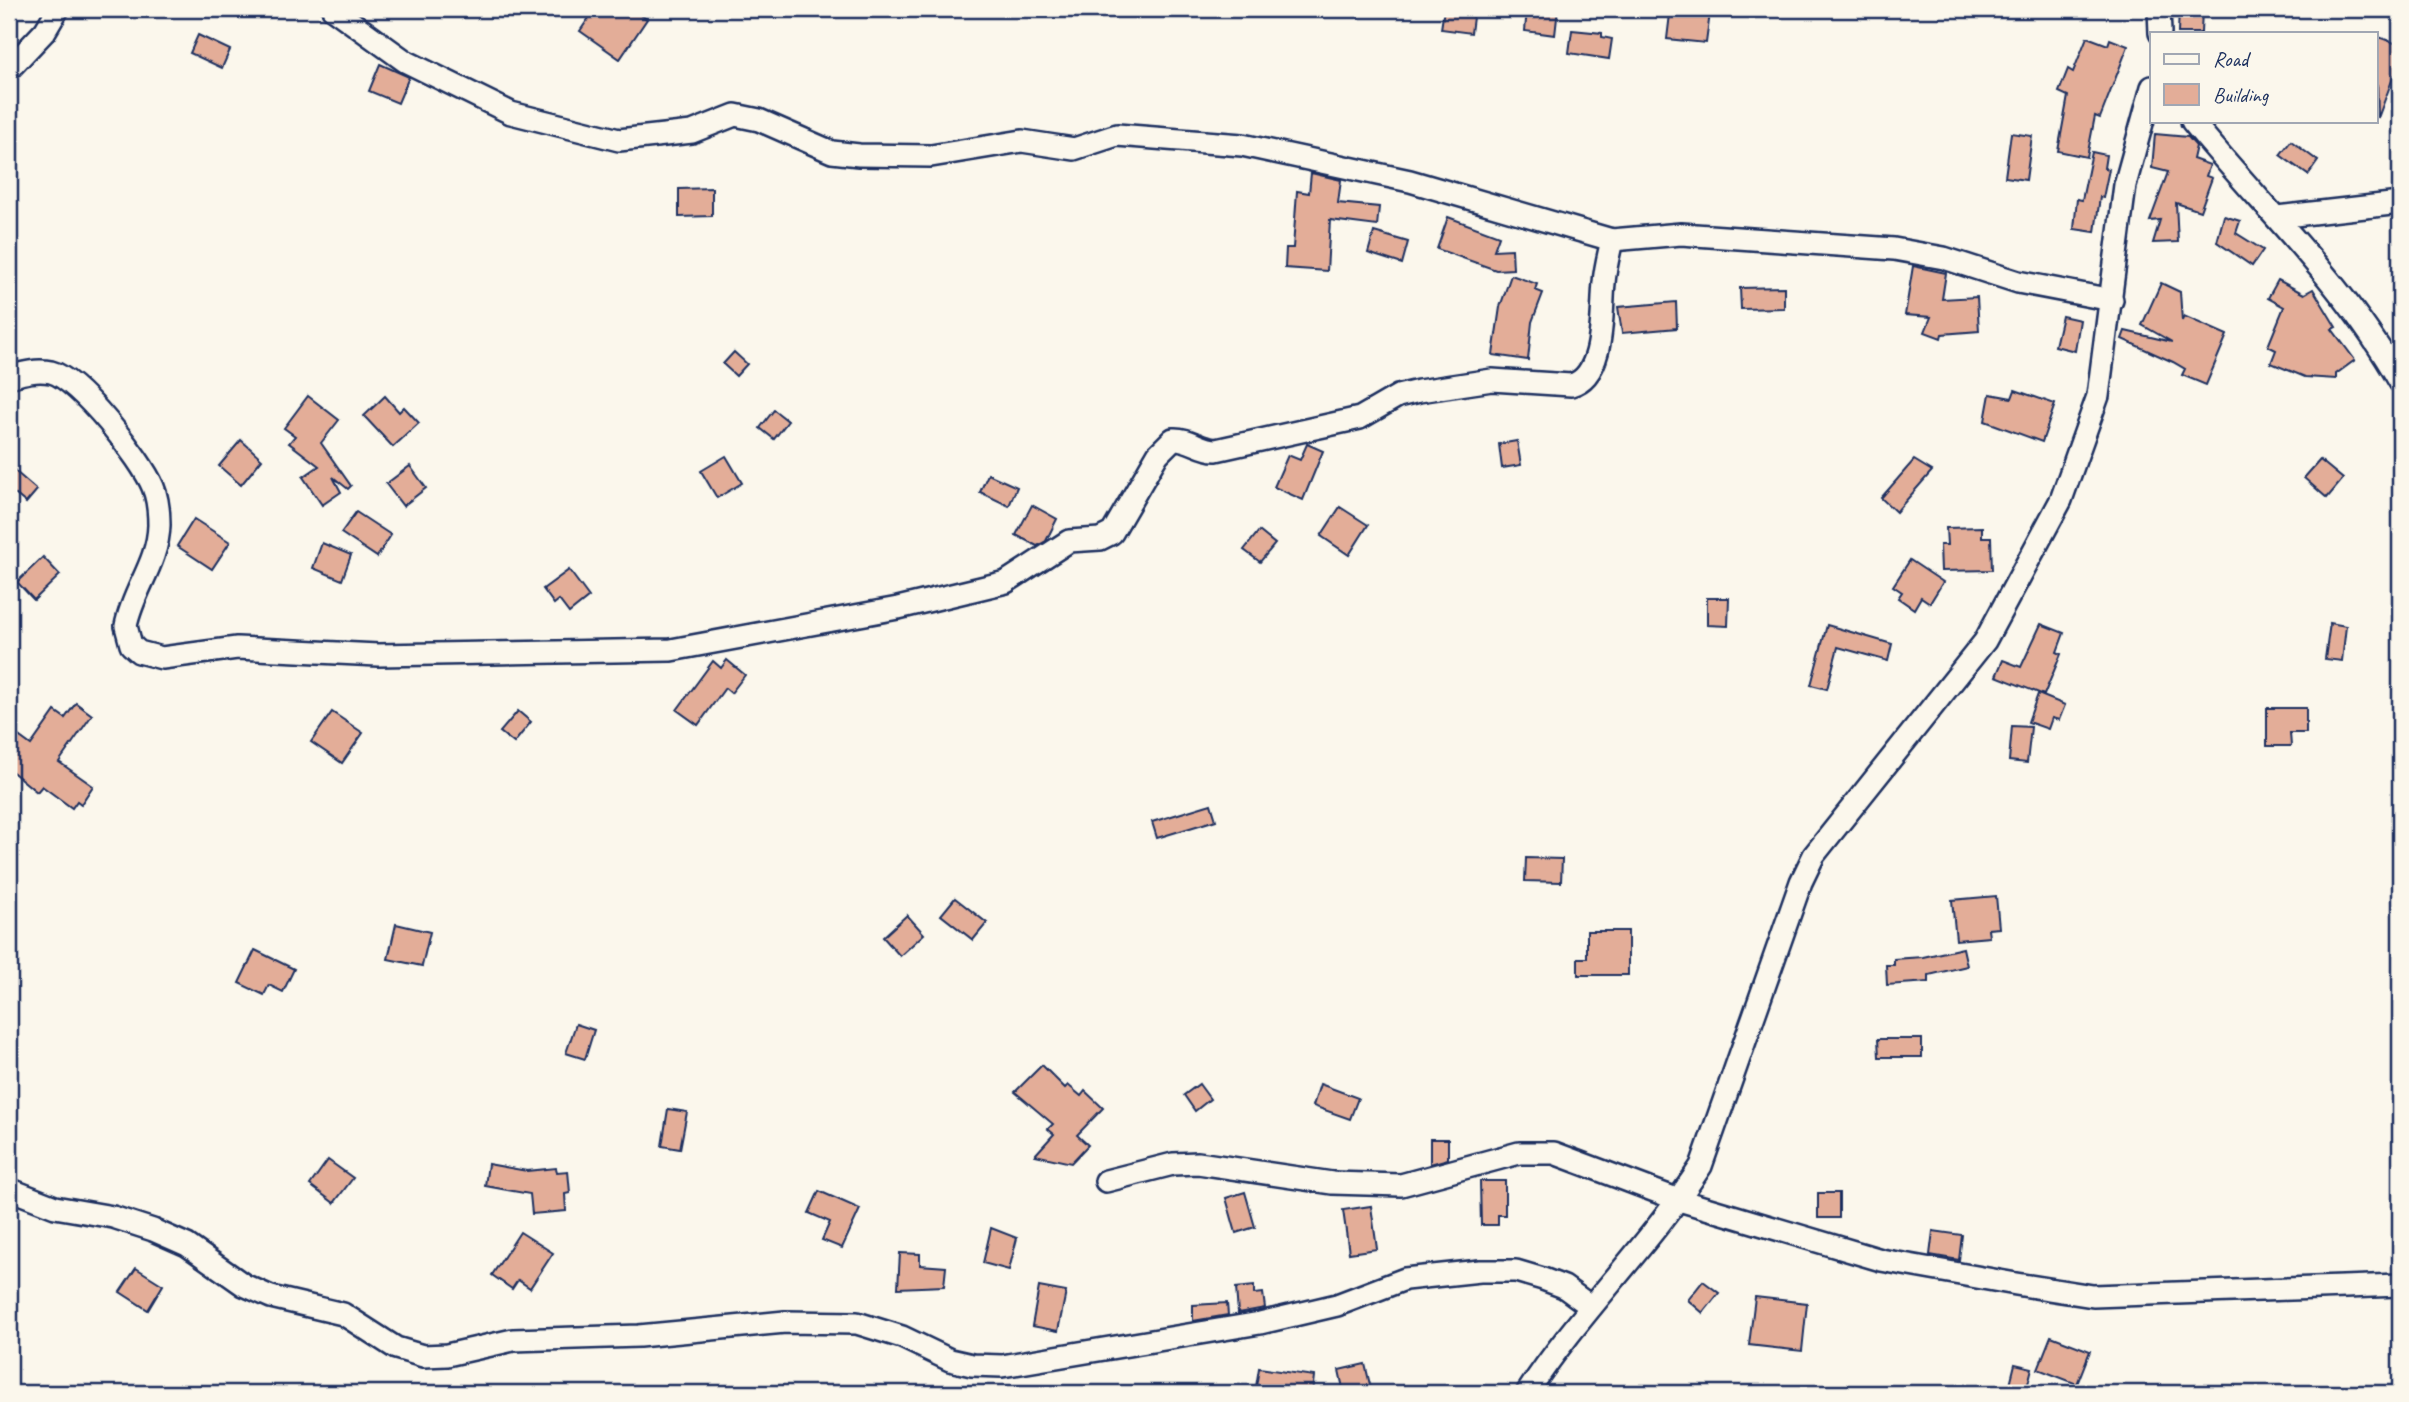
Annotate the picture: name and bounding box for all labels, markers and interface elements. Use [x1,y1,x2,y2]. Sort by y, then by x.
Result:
legend [2150,32,2378,122]
text: Road [2213,46,2252,72]
text: Building [2213,82,2270,108]

